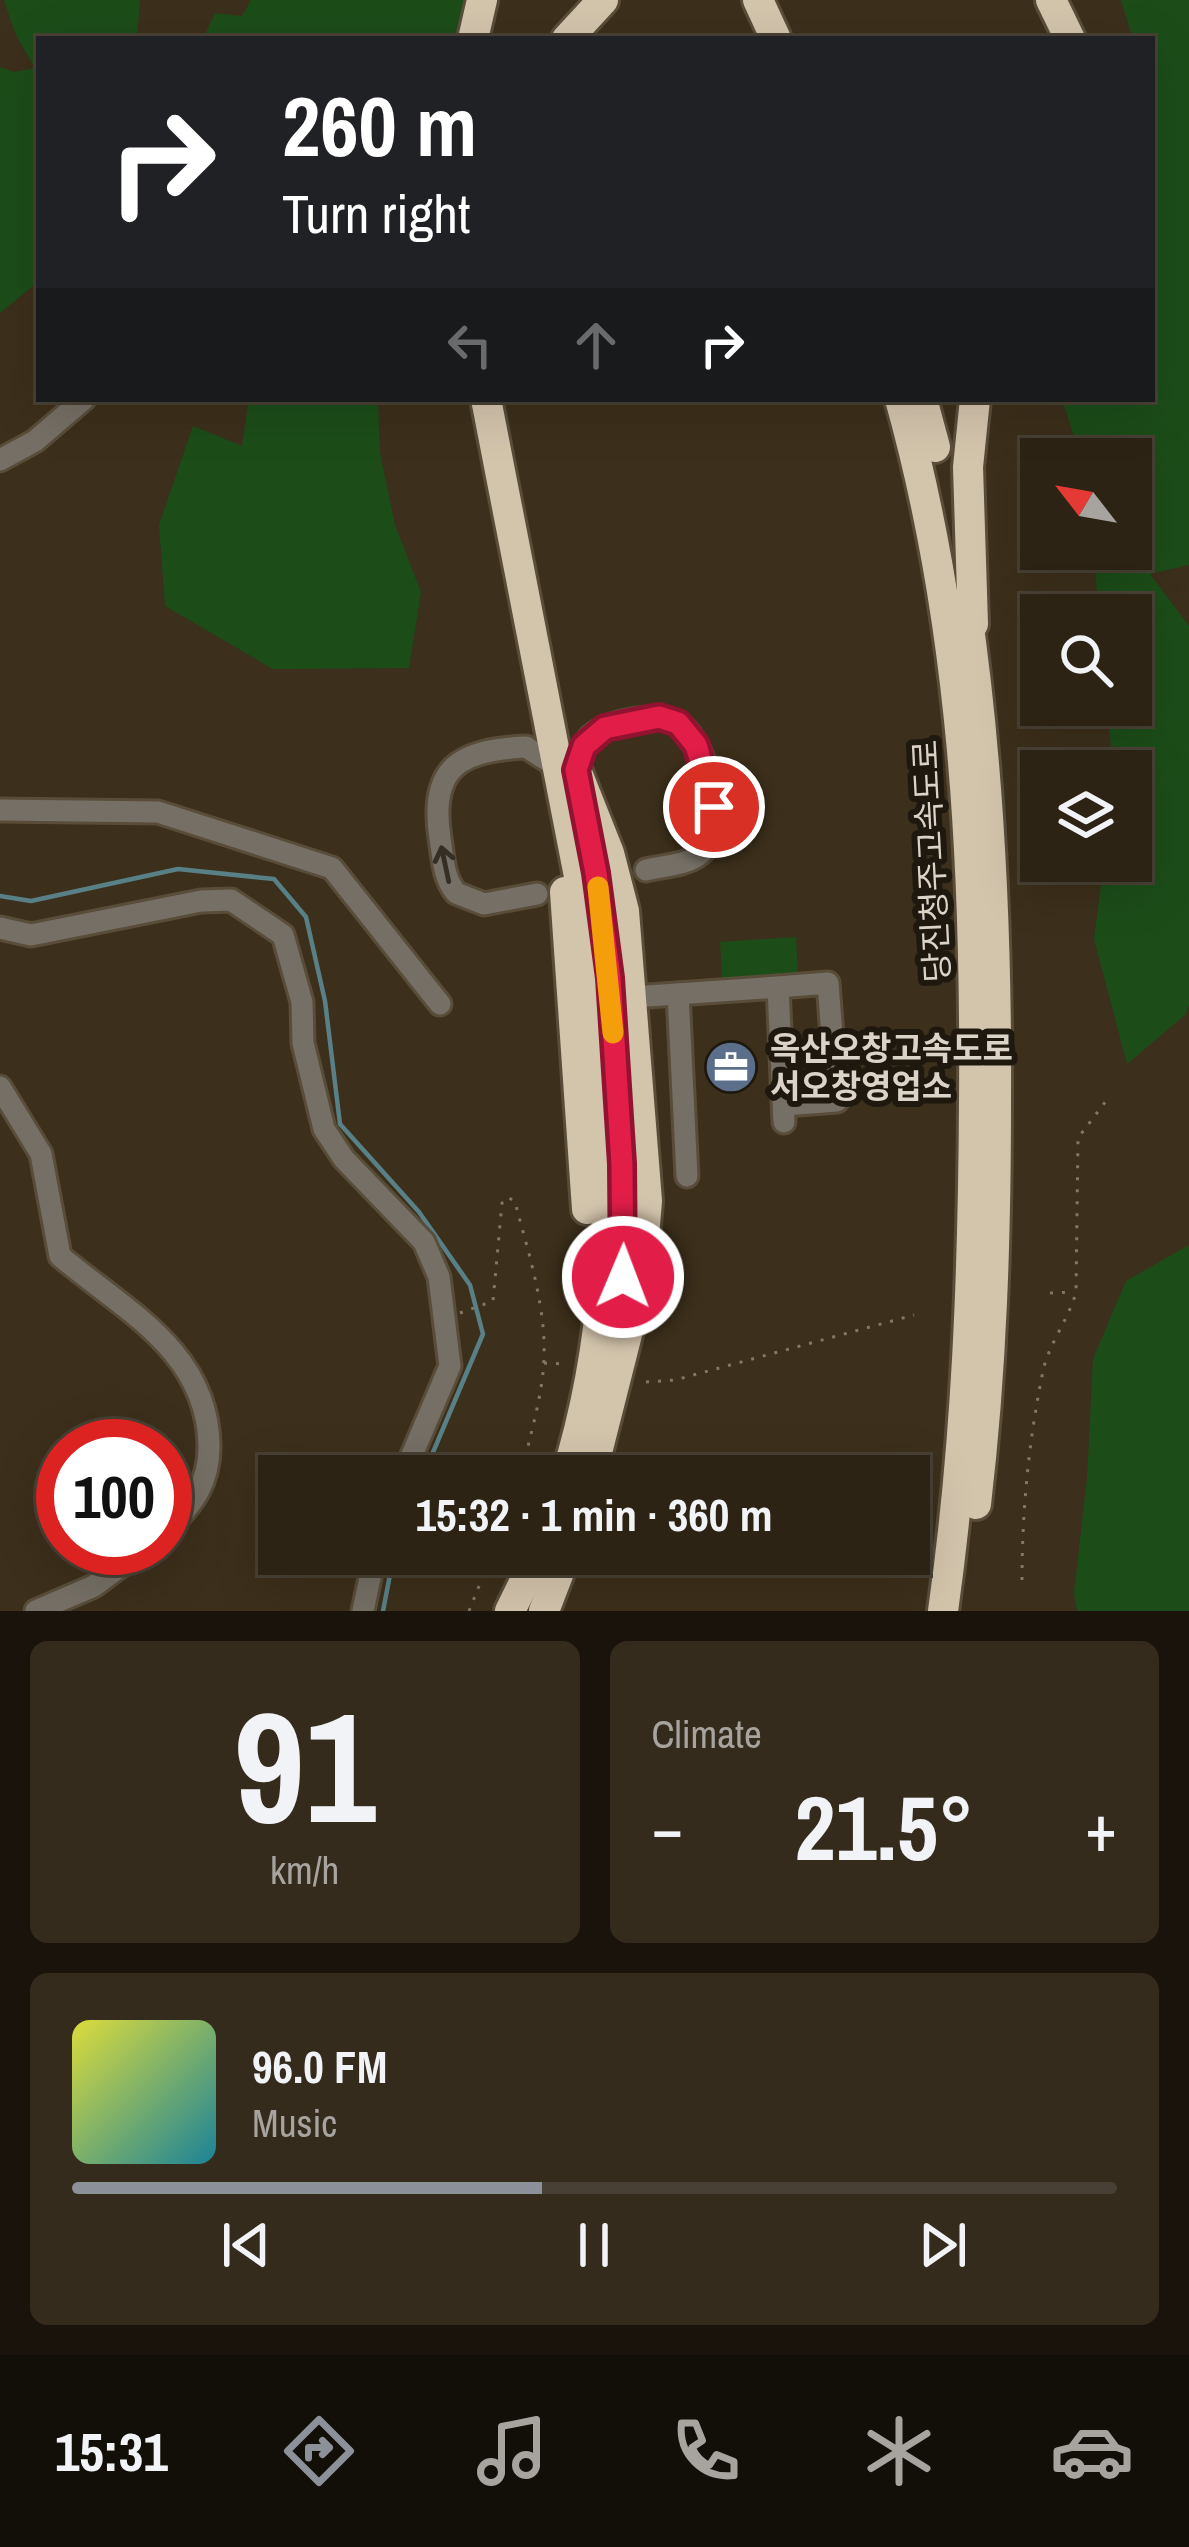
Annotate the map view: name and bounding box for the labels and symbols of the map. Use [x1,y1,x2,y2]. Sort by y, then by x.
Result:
north arrow [1020,438,1152,570]
street label: 당진청주고속도로 [903,739,959,983]
pin [663,756,765,858]
one-way arrow [433,845,455,884]
place label: 옥산오창고속도로 서오창영업소 [770,1026,1013,1108]
office icon: 옥산오창고속도로 서오창영업소 [703,1039,759,1095]
position arrow [560,1214,686,1340]
speed limit sign: 100 [36,1419,192,1575]

